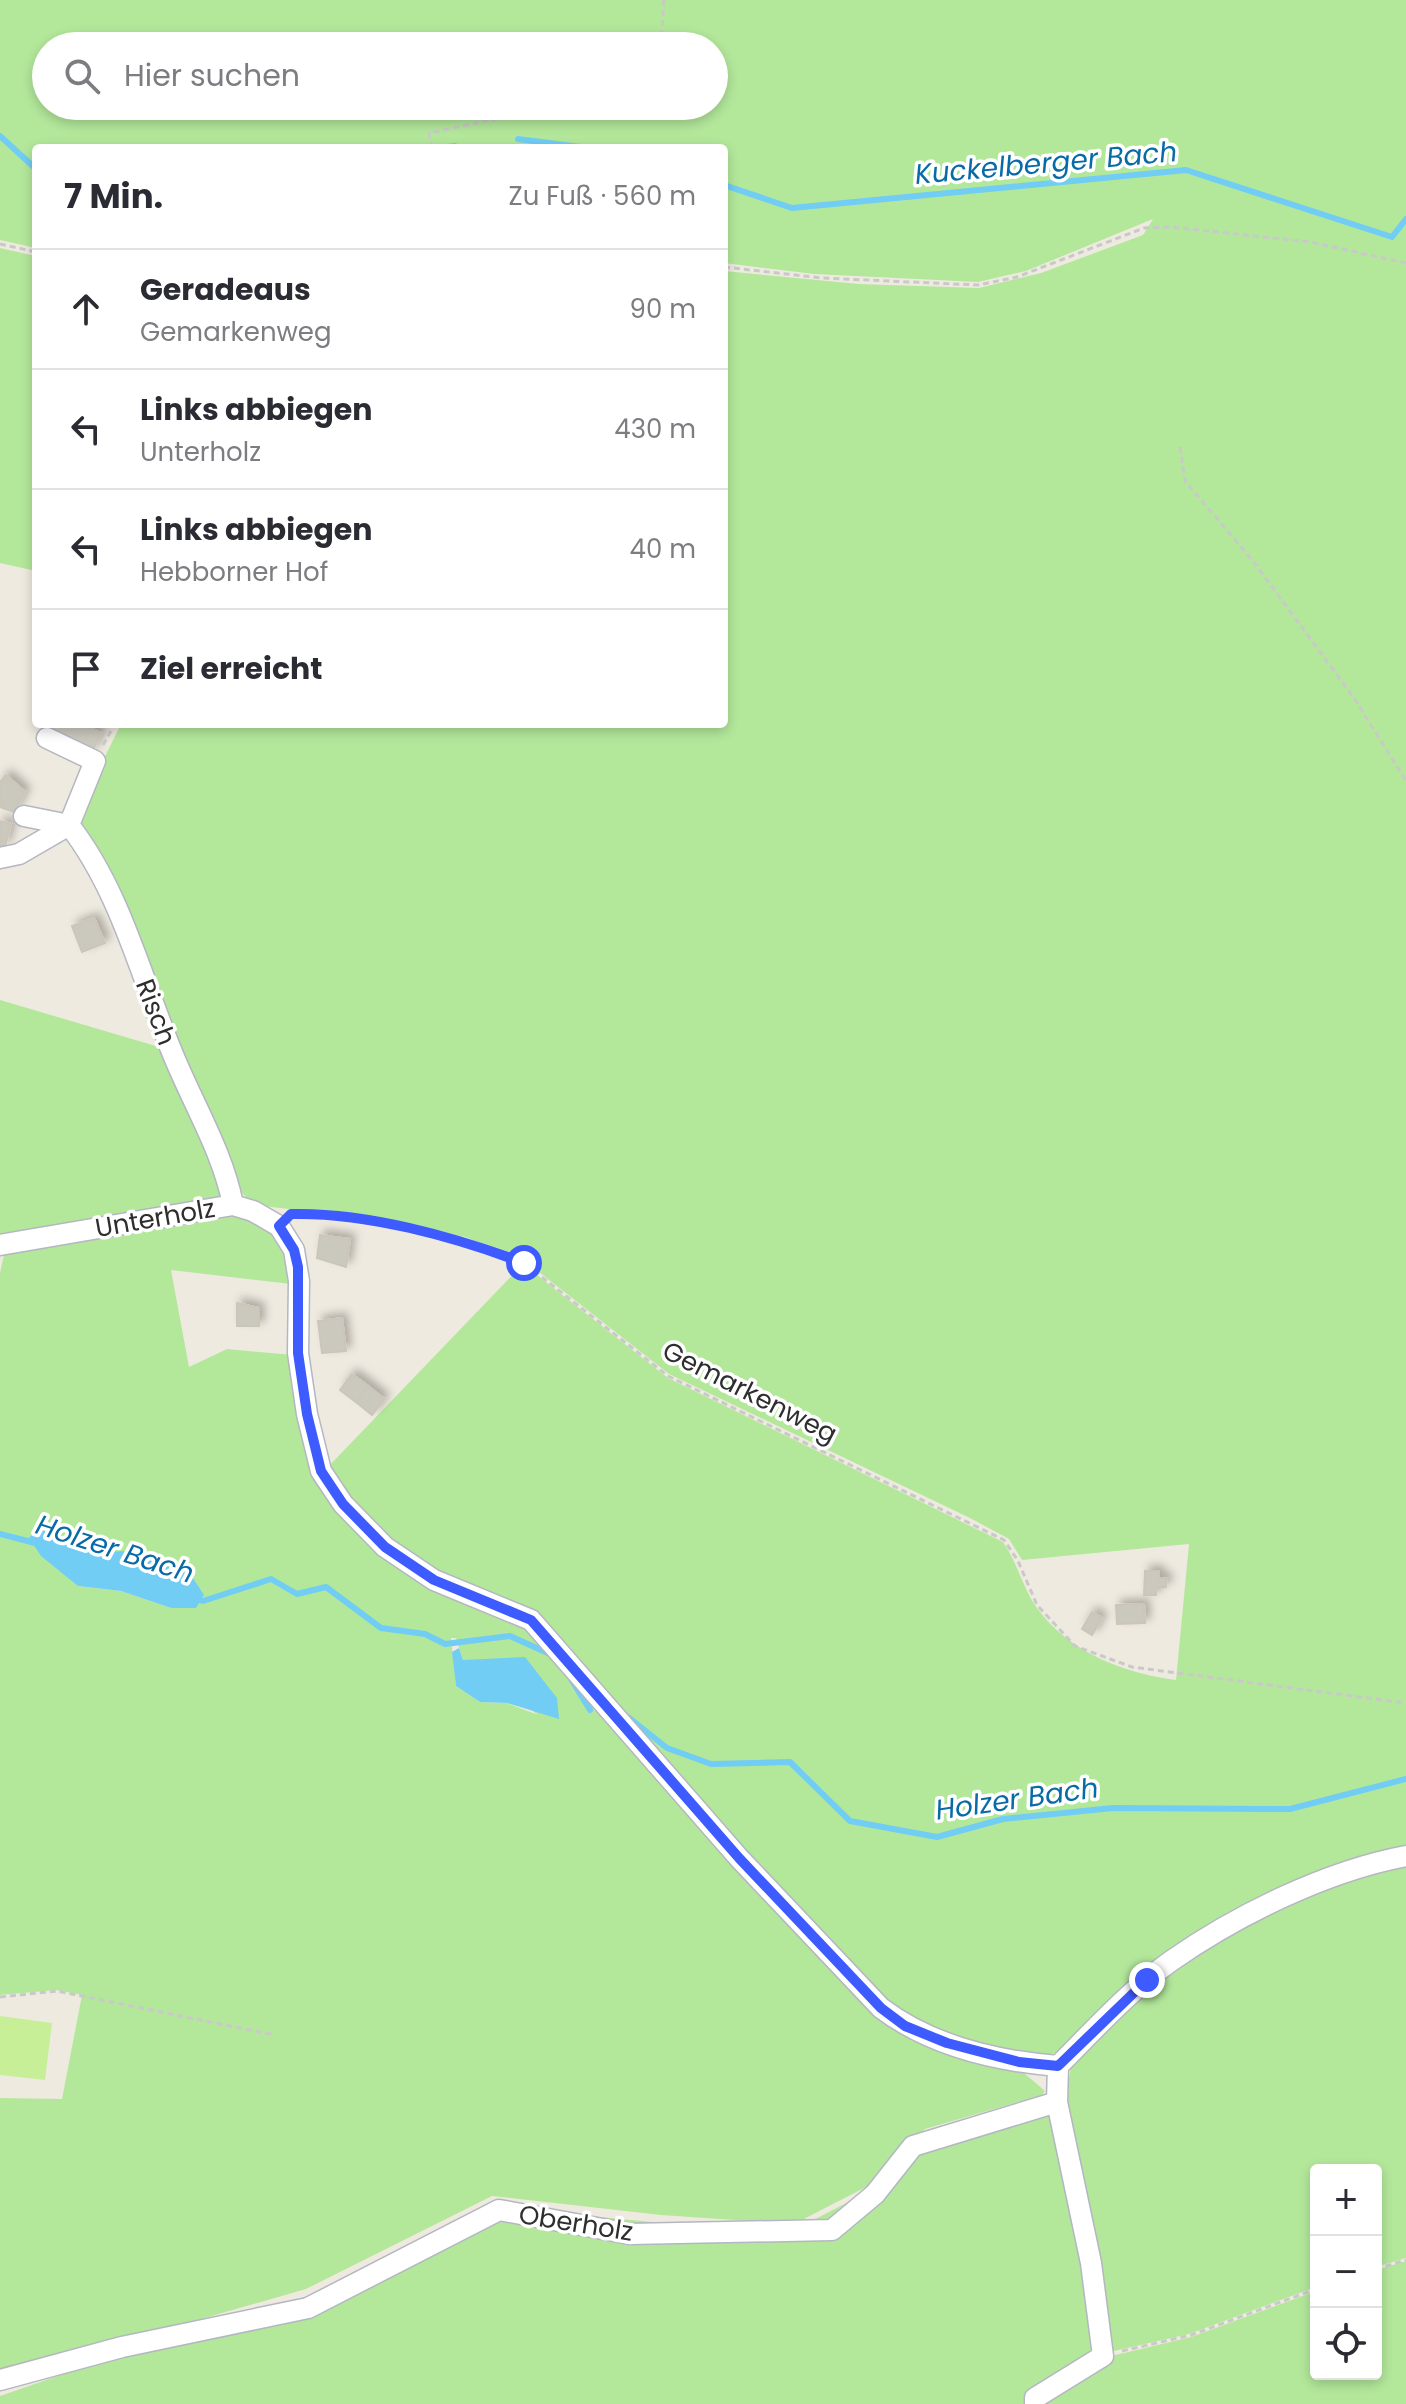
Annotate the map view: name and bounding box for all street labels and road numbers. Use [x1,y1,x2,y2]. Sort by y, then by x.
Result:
street label: Risch [127,974,185,1050]
street label: Unterholz [92,1190,218,1246]
street label: Gemarkenweg [656,1332,844,1452]
street label: Oberholz [516,2196,636,2250]

